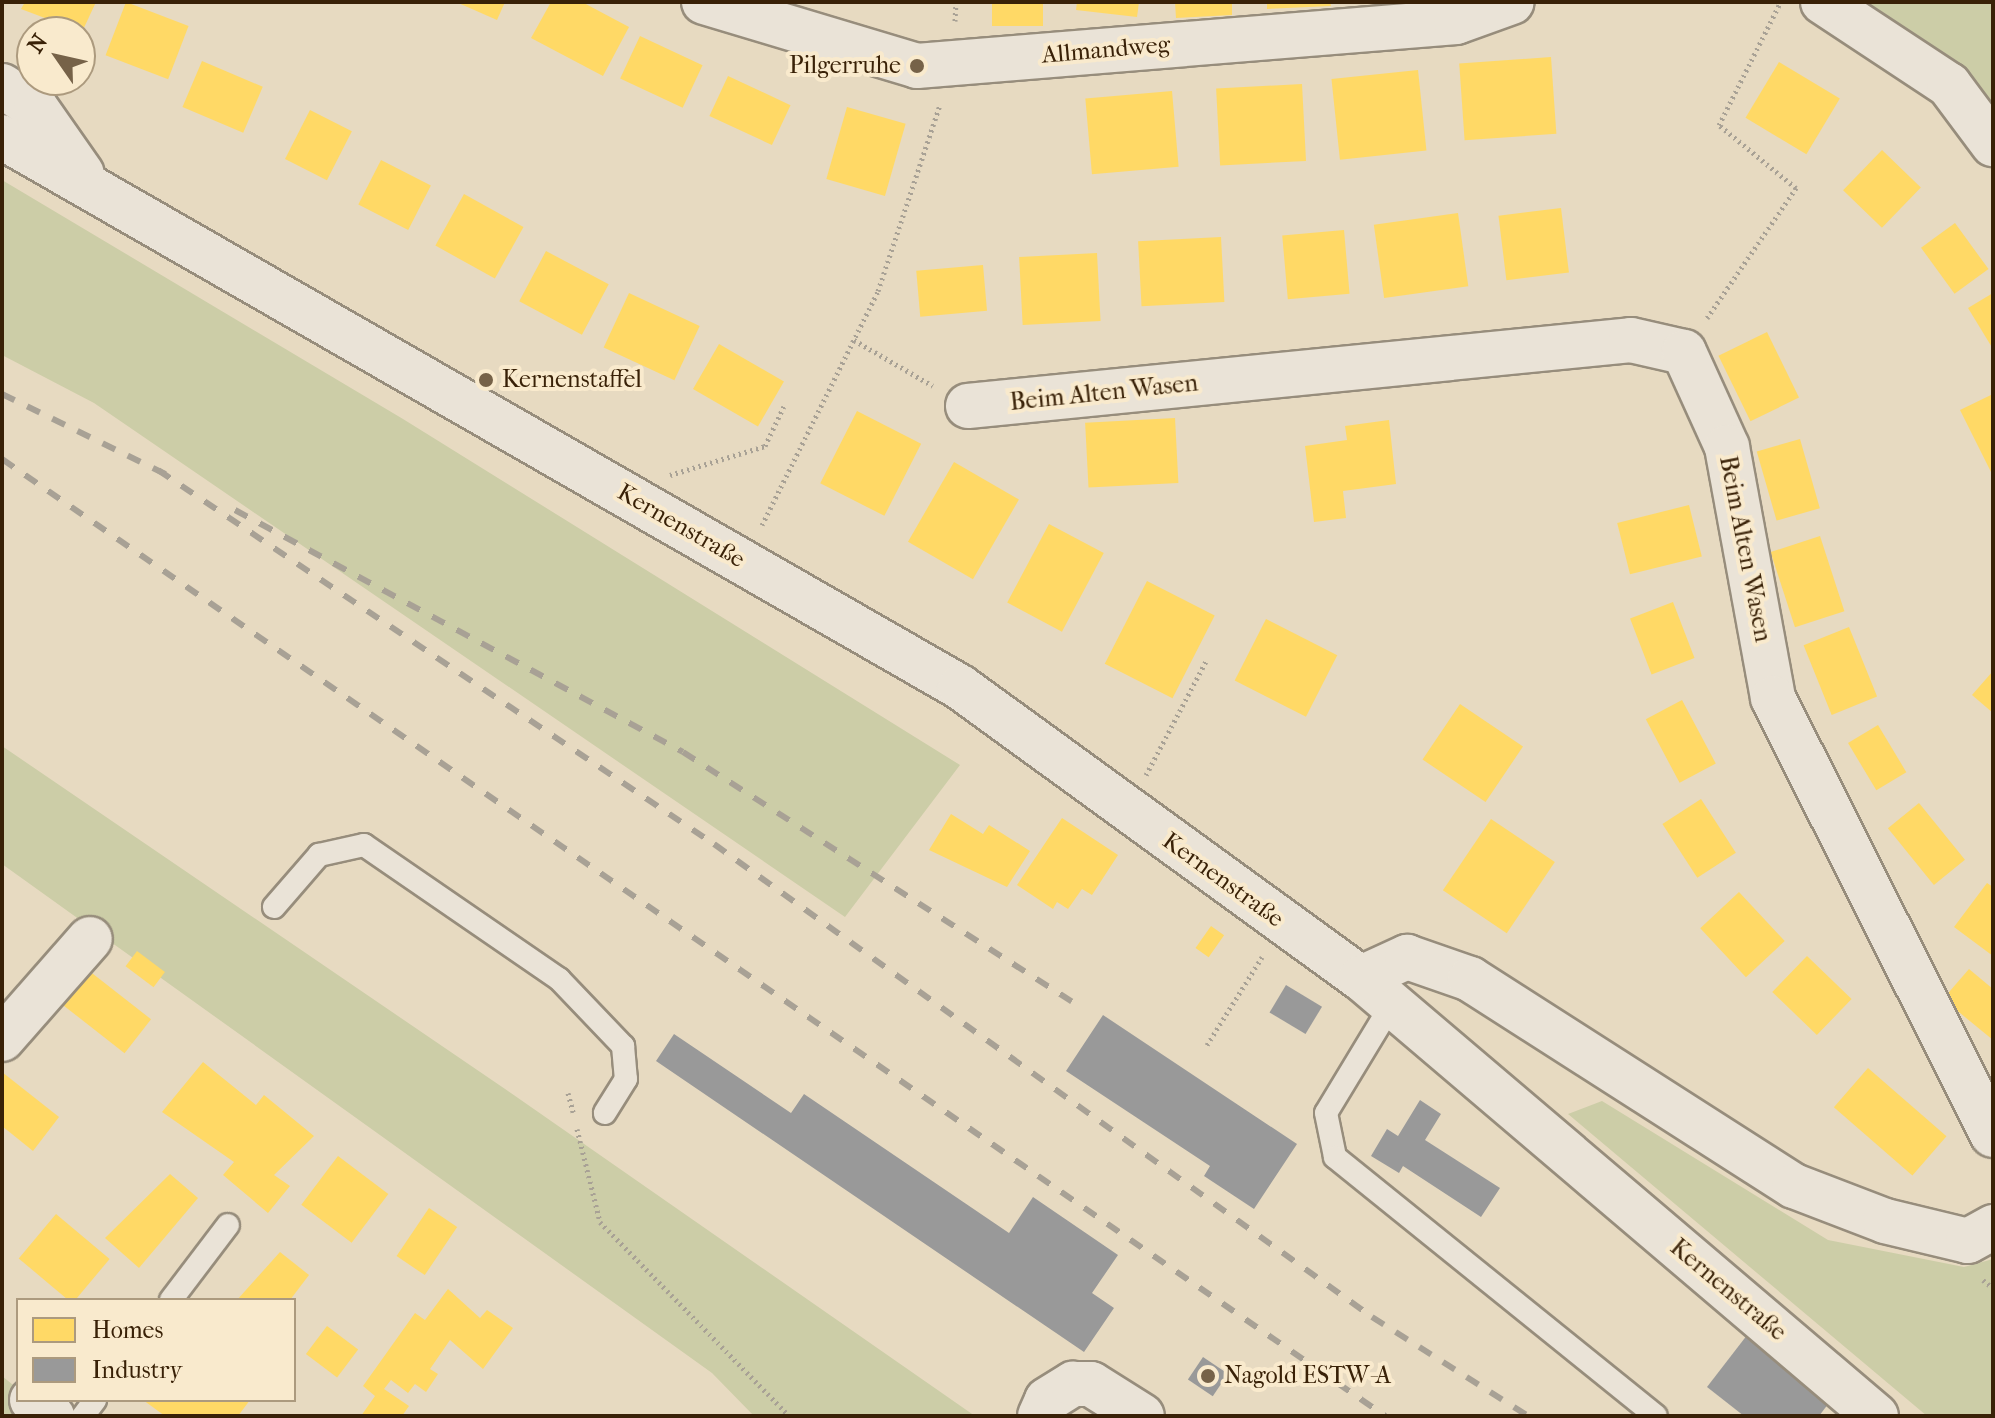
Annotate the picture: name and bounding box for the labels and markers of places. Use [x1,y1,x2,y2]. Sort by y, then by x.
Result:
place label: Pilgerruhe [789,52,901,80]
marker: Pilgerruhe [908,57,926,75]
place label: Kernenstaffel [502,366,642,394]
marker: Kernenstaffel [477,371,495,389]
place label: Nagold ESTW-A [1224,1362,1391,1390]
marker: Nagold ESTW-A [1199,1367,1217,1385]

